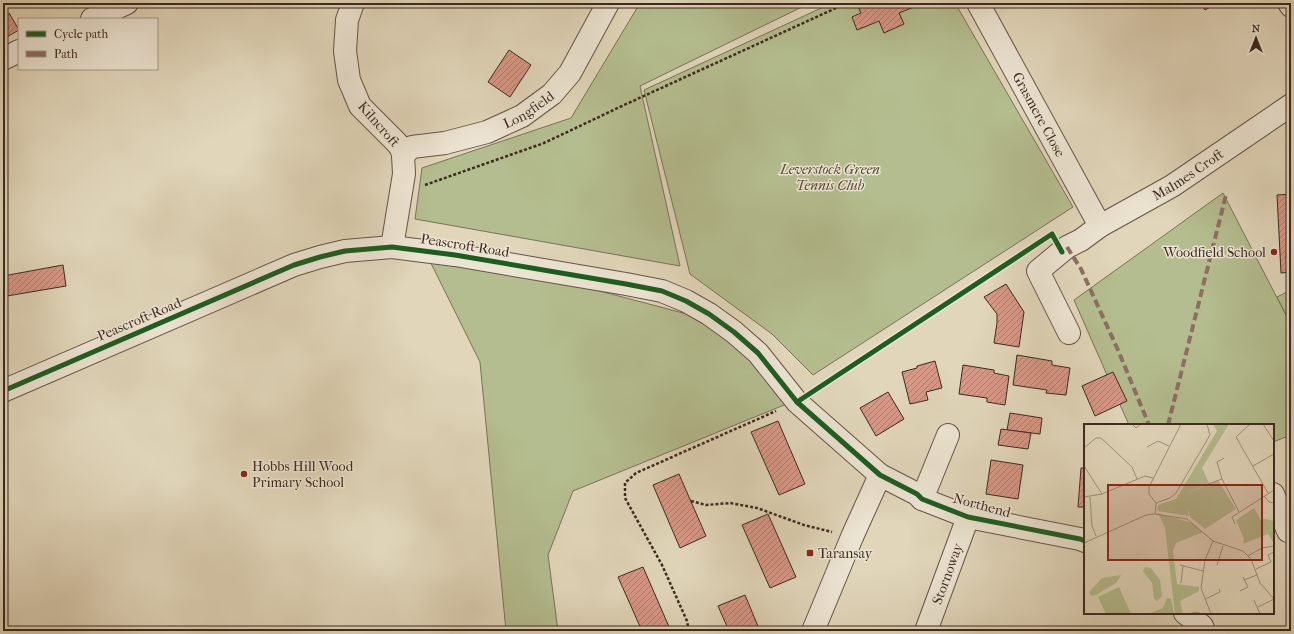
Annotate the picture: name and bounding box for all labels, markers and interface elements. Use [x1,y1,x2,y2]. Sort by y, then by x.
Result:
legend [18,18,158,70]
north arrow [1236,18,1276,58]
text: N [1252,22,1261,35]
text: Cycle path [54,27,109,41]
text: Path [54,47,78,61]
street label: Grasmere Close [1008,69,1069,160]
street label: Longfield [501,87,558,132]
street label: Kilncroft [354,98,403,151]
street label: Malmes Croft [1149,145,1227,204]
park label: Leverstock Green Tennis Club [779,161,880,194]
street label: Peascroft Road [419,230,511,261]
place label: Woodfield School [1162,244,1266,261]
marker: Woodfield School [1269,247,1279,257]
street label: Peascroft Road [95,294,184,345]
inset map [1084,424,1274,614]
place label: Hobbs Hill Wood Primary School [252,458,354,491]
marker: Hobbs Hill Wood Primary School [239,469,249,479]
street label: Northend [951,490,1013,521]
street label: Stornoway [929,540,967,607]
place label: Taransay [818,545,873,562]
marker: Taransay [805,548,815,558]

